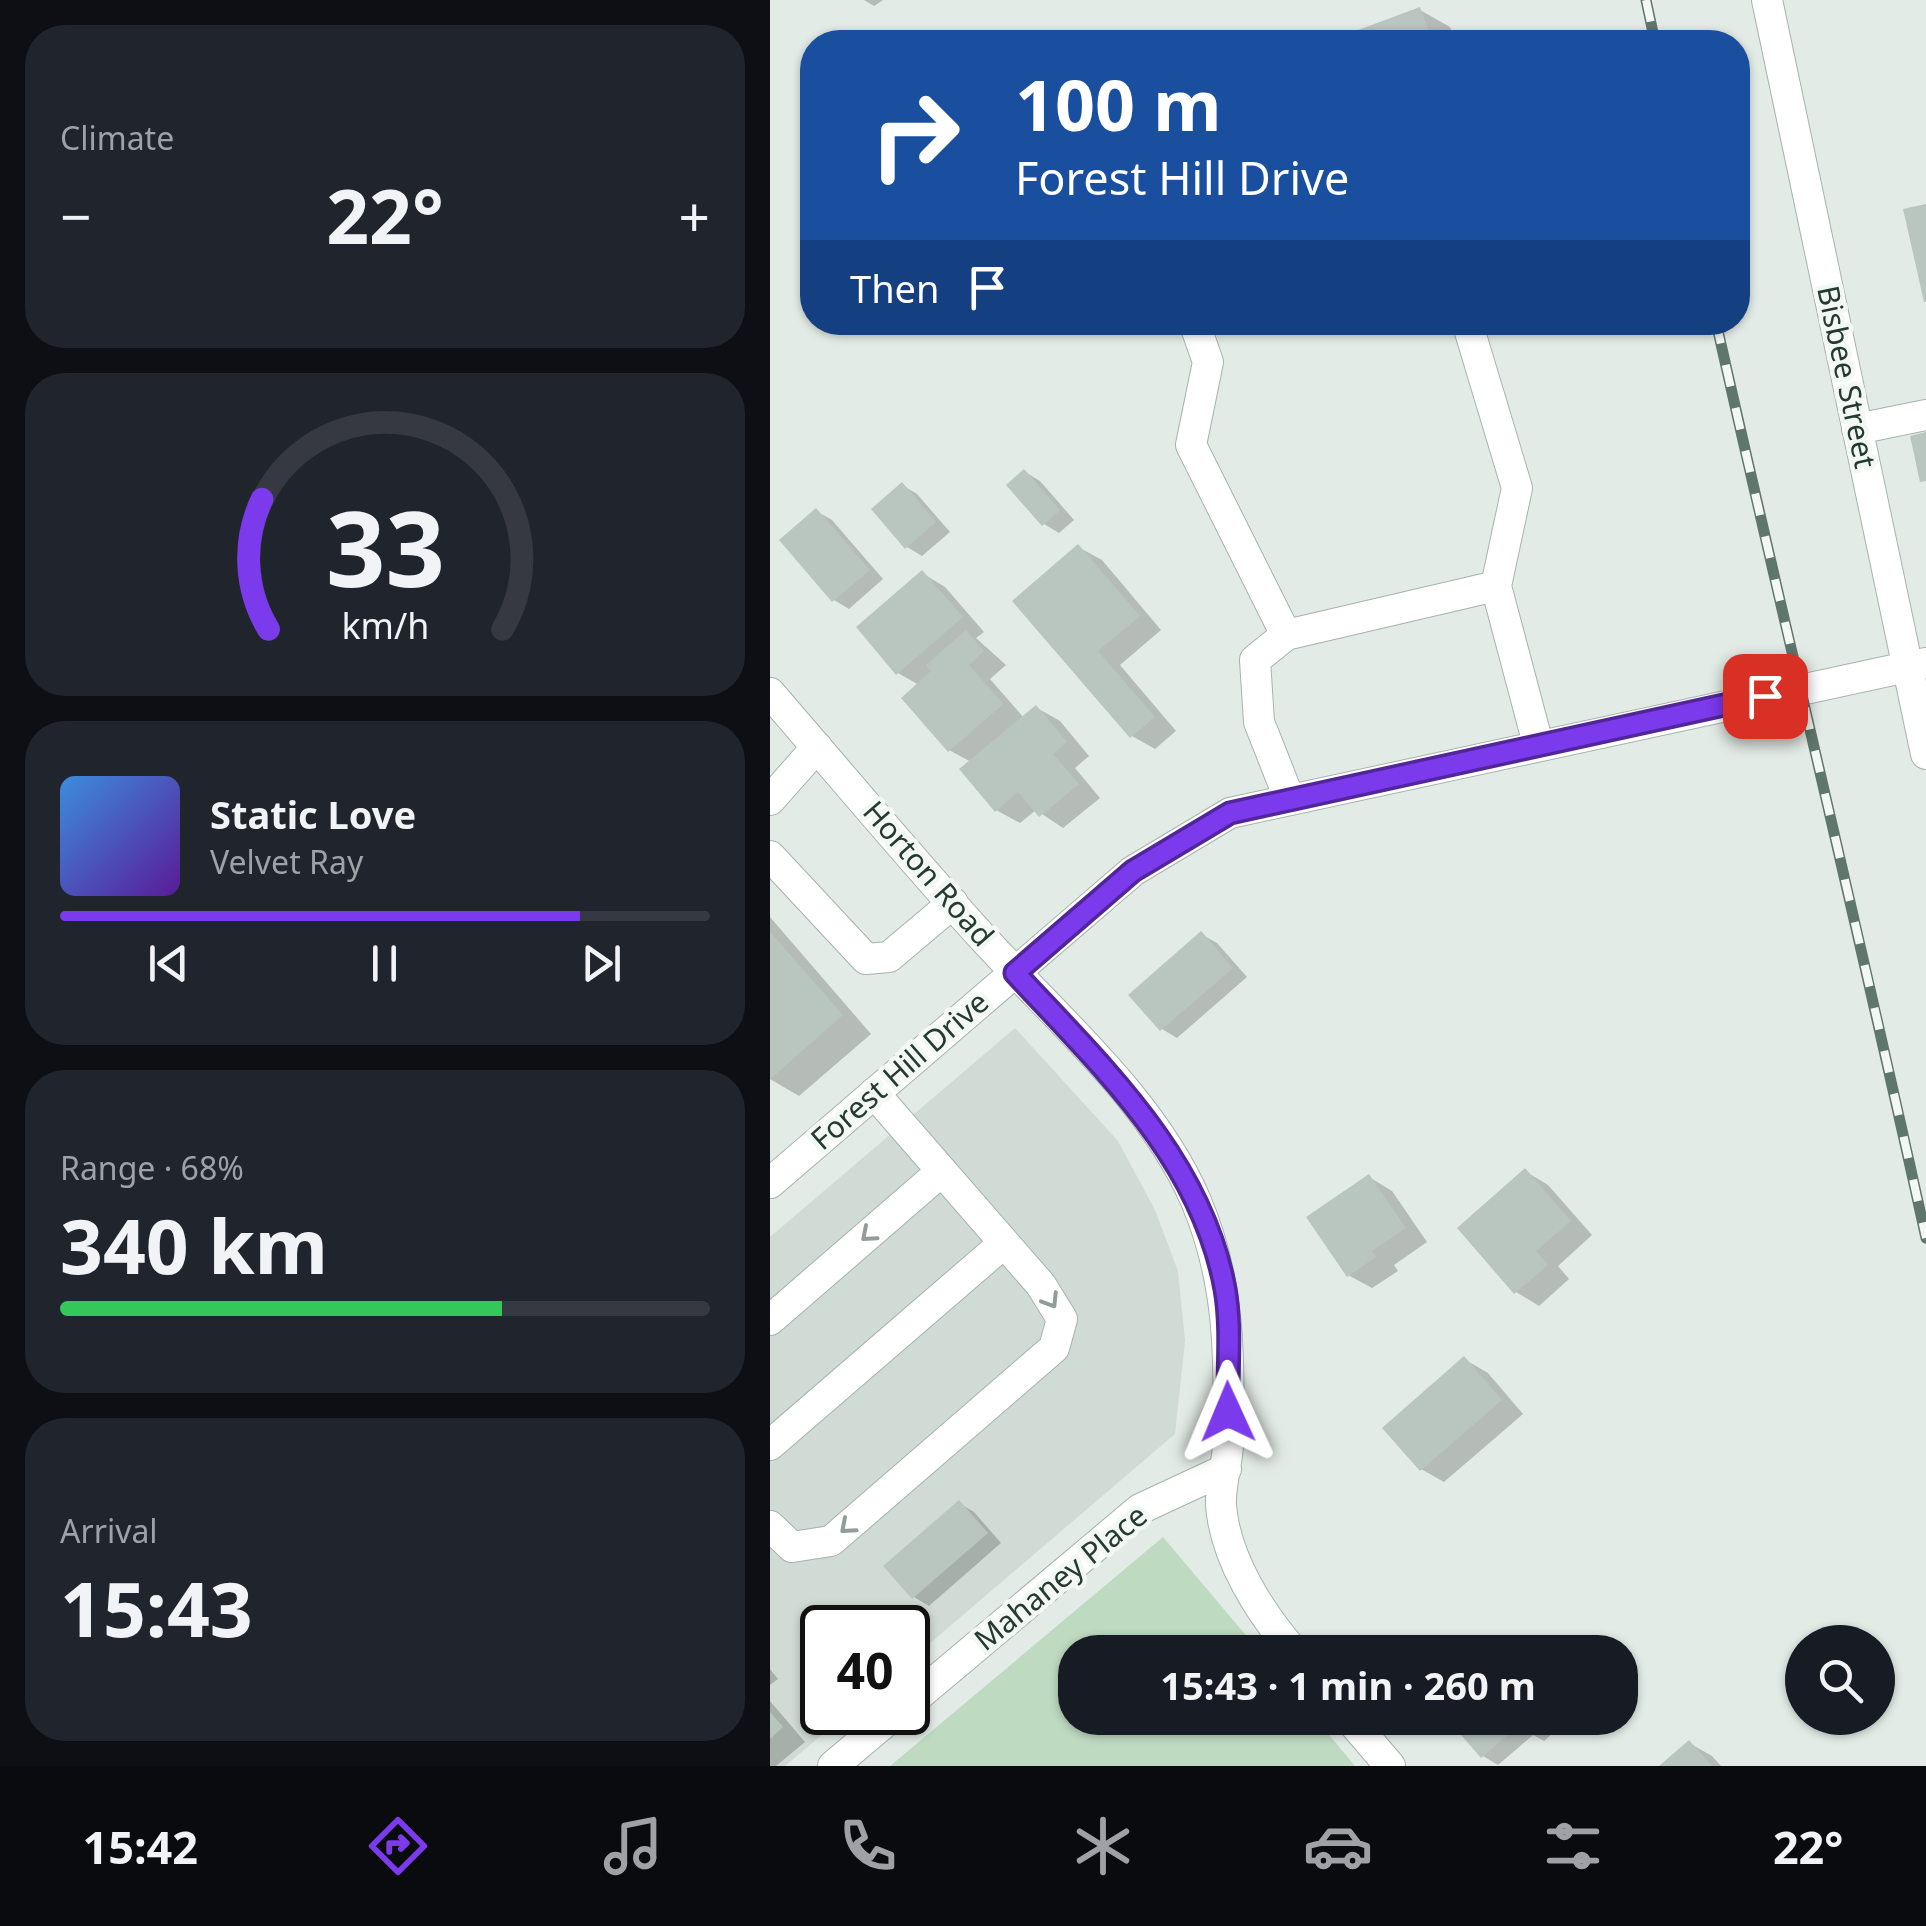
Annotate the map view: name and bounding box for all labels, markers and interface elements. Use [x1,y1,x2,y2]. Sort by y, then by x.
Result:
text: 100 m [1015,56,1222,152]
icon: right [850,70,980,200]
text: Climate [60,116,174,159]
text: Forest Hill Drive [1015,147,1349,208]
text: 22° [326,164,444,266]
text: − [60,178,91,253]
text: + [679,178,710,253]
icon: arrive [960,260,1015,315]
text: Then [850,262,940,314]
street label: Bisbee Street [1808,282,1887,472]
text: 33 [326,476,444,617]
text: km/h [341,601,429,649]
pin [1723,654,1808,739]
icon: arrive [1738,669,1793,724]
text: Static Love [210,788,416,840]
street label: Horton Road [855,792,1004,954]
text: Velvet Ray [210,840,363,883]
icon: previous [141,936,196,991]
icon: pause [357,936,412,991]
icon: next [574,936,629,991]
street label: Forest Hill Drive [801,981,997,1158]
text: Range · 68% [60,1146,244,1189]
text: 340 km [60,1194,328,1296]
one-way arrow [862,1223,880,1241]
one-way arrow [1038,1290,1057,1308]
position arrow [1176,1360,1280,1464]
street label: Mahaney Place [965,1494,1155,1659]
text: Arrival [60,1509,158,1552]
one-way arrow [841,1515,859,1533]
text: 15:43 [60,1557,253,1659]
speed limit sign: 40 [800,1605,930,1735]
map controls [1785,1625,1895,1735]
button: search [1785,1625,1895,1735]
text: 15:43 · 1 min · 260 m [1160,1659,1536,1711]
icon: directions [363,1811,433,1881]
icon: music [598,1811,668,1881]
icon: phone [833,1811,903,1881]
icon: climate [1068,1811,1138,1881]
icon: car [1303,1811,1373,1881]
icon: filters [1538,1811,1608,1881]
text: 15:42 [82,1816,198,1877]
text: 22° [1773,1816,1843,1877]

